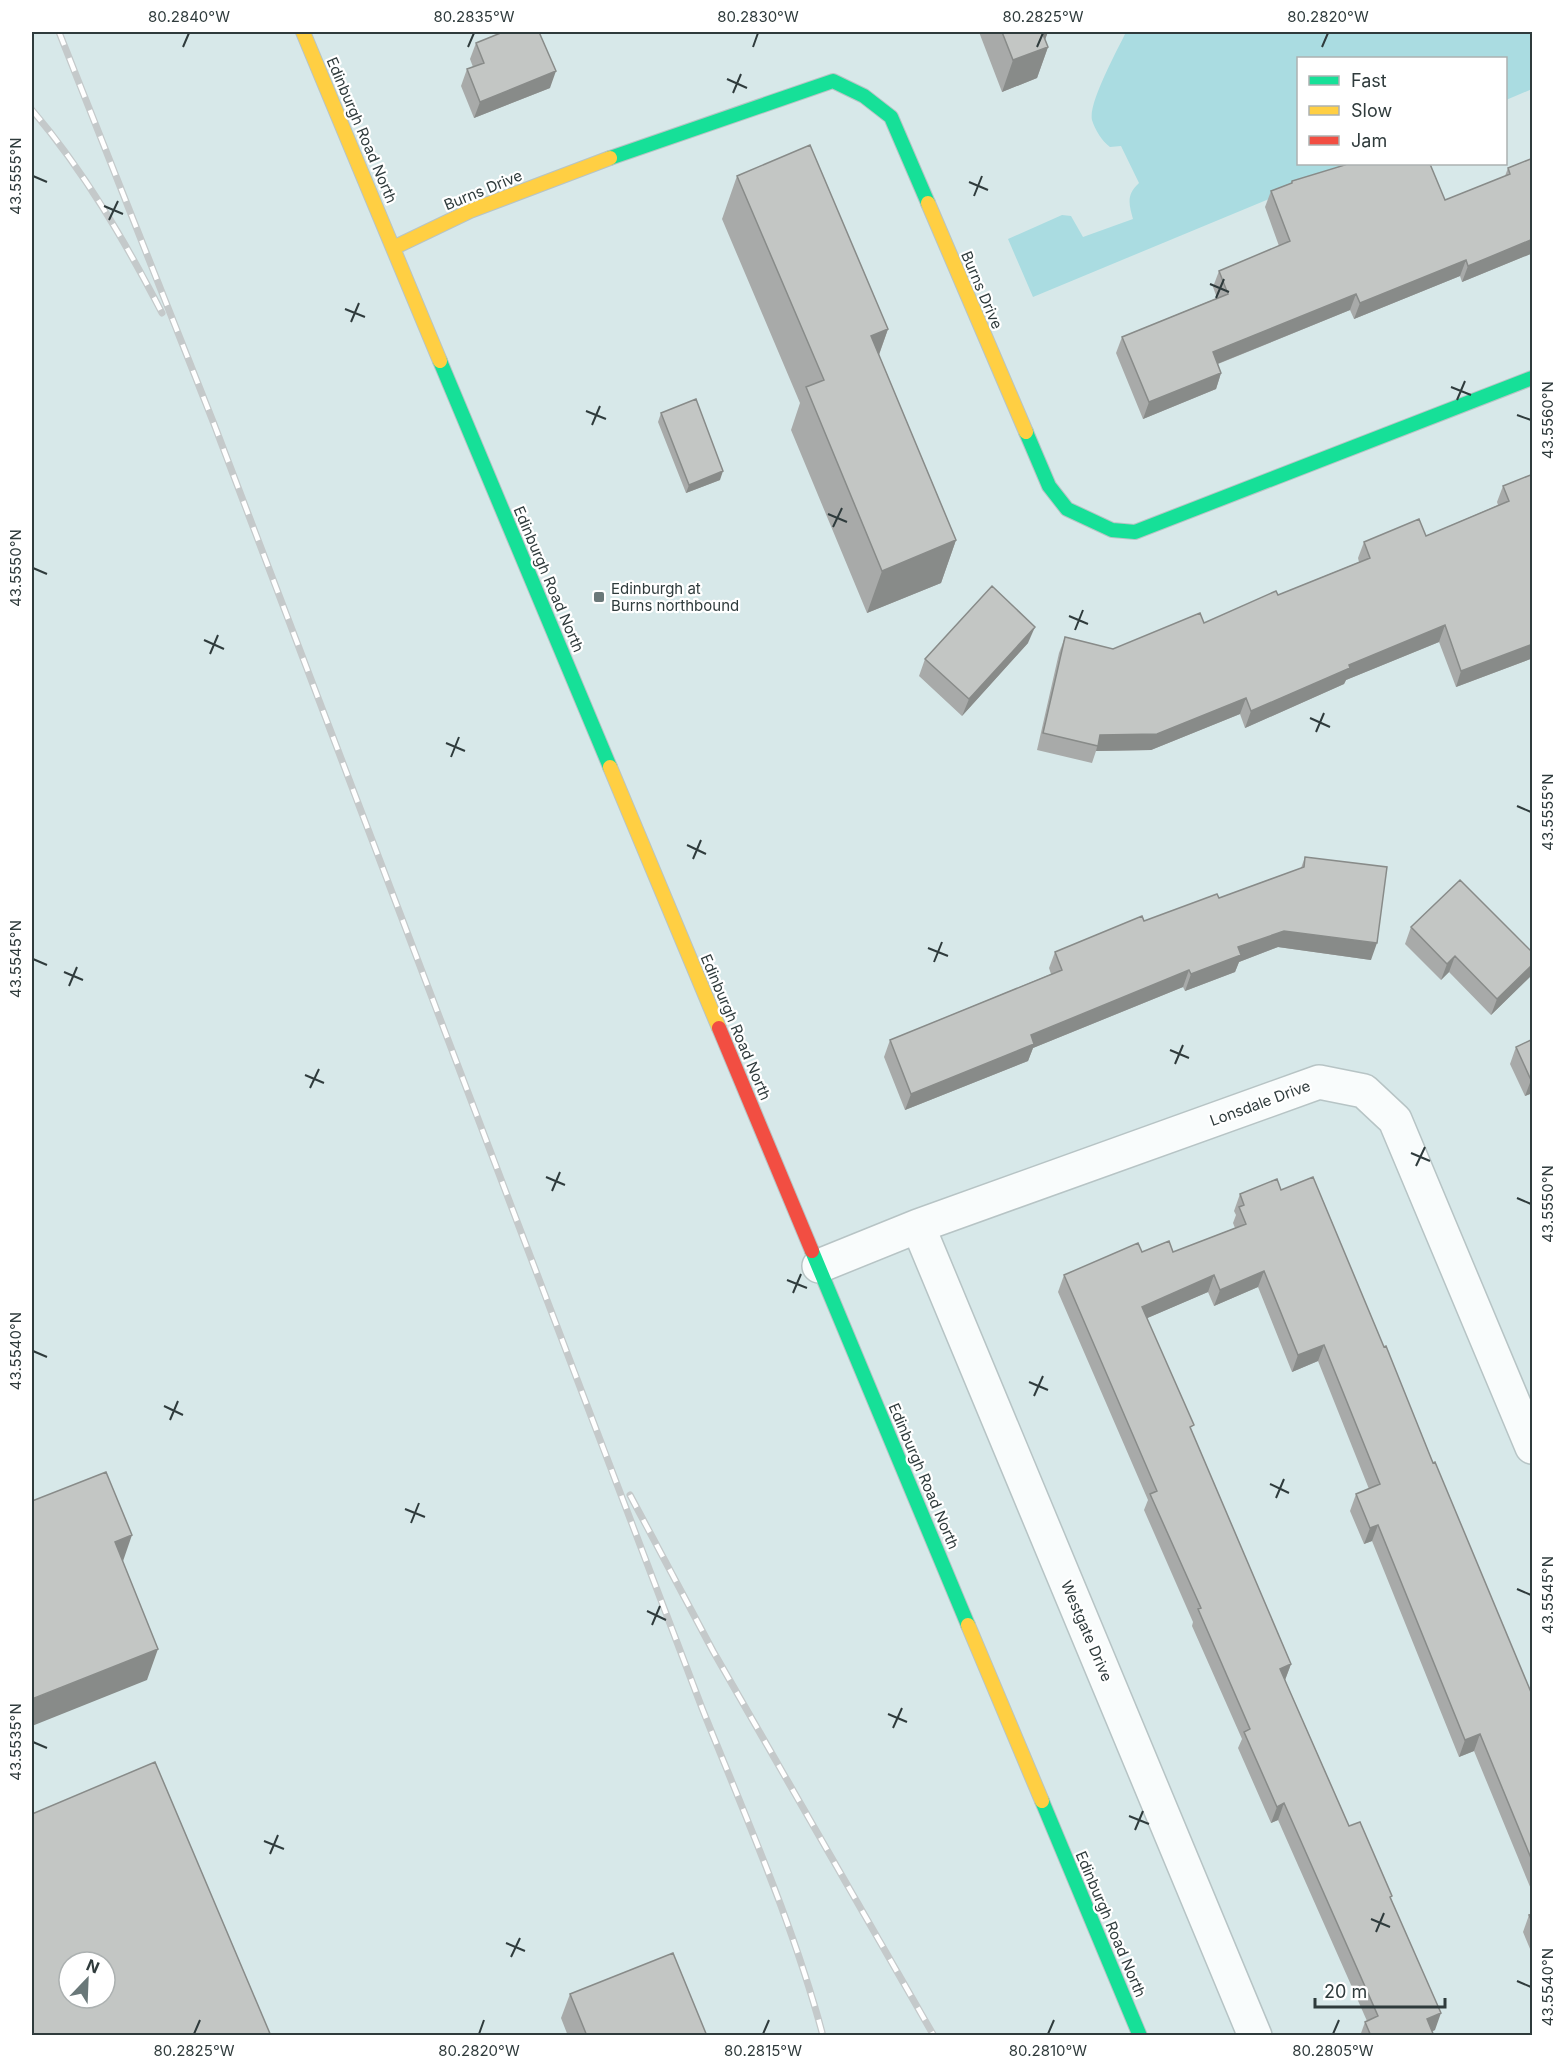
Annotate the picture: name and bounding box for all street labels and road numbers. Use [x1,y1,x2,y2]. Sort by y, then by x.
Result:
street label: Edinburgh Road North [323,54,401,206]
street label: Burns Drive [441,166,525,214]
street label: Burns Drive [957,248,1007,332]
street label: Edinburgh Road North [510,503,588,655]
street label: Edinburgh Road North [697,951,775,1103]
street label: Lonsdale Drive [1207,1076,1313,1130]
street label: Edinburgh Road North [885,1400,963,1552]
street label: Westgate Drive [1057,1578,1117,1684]
street label: Edinburgh Road North [1072,1848,1150,2000]

